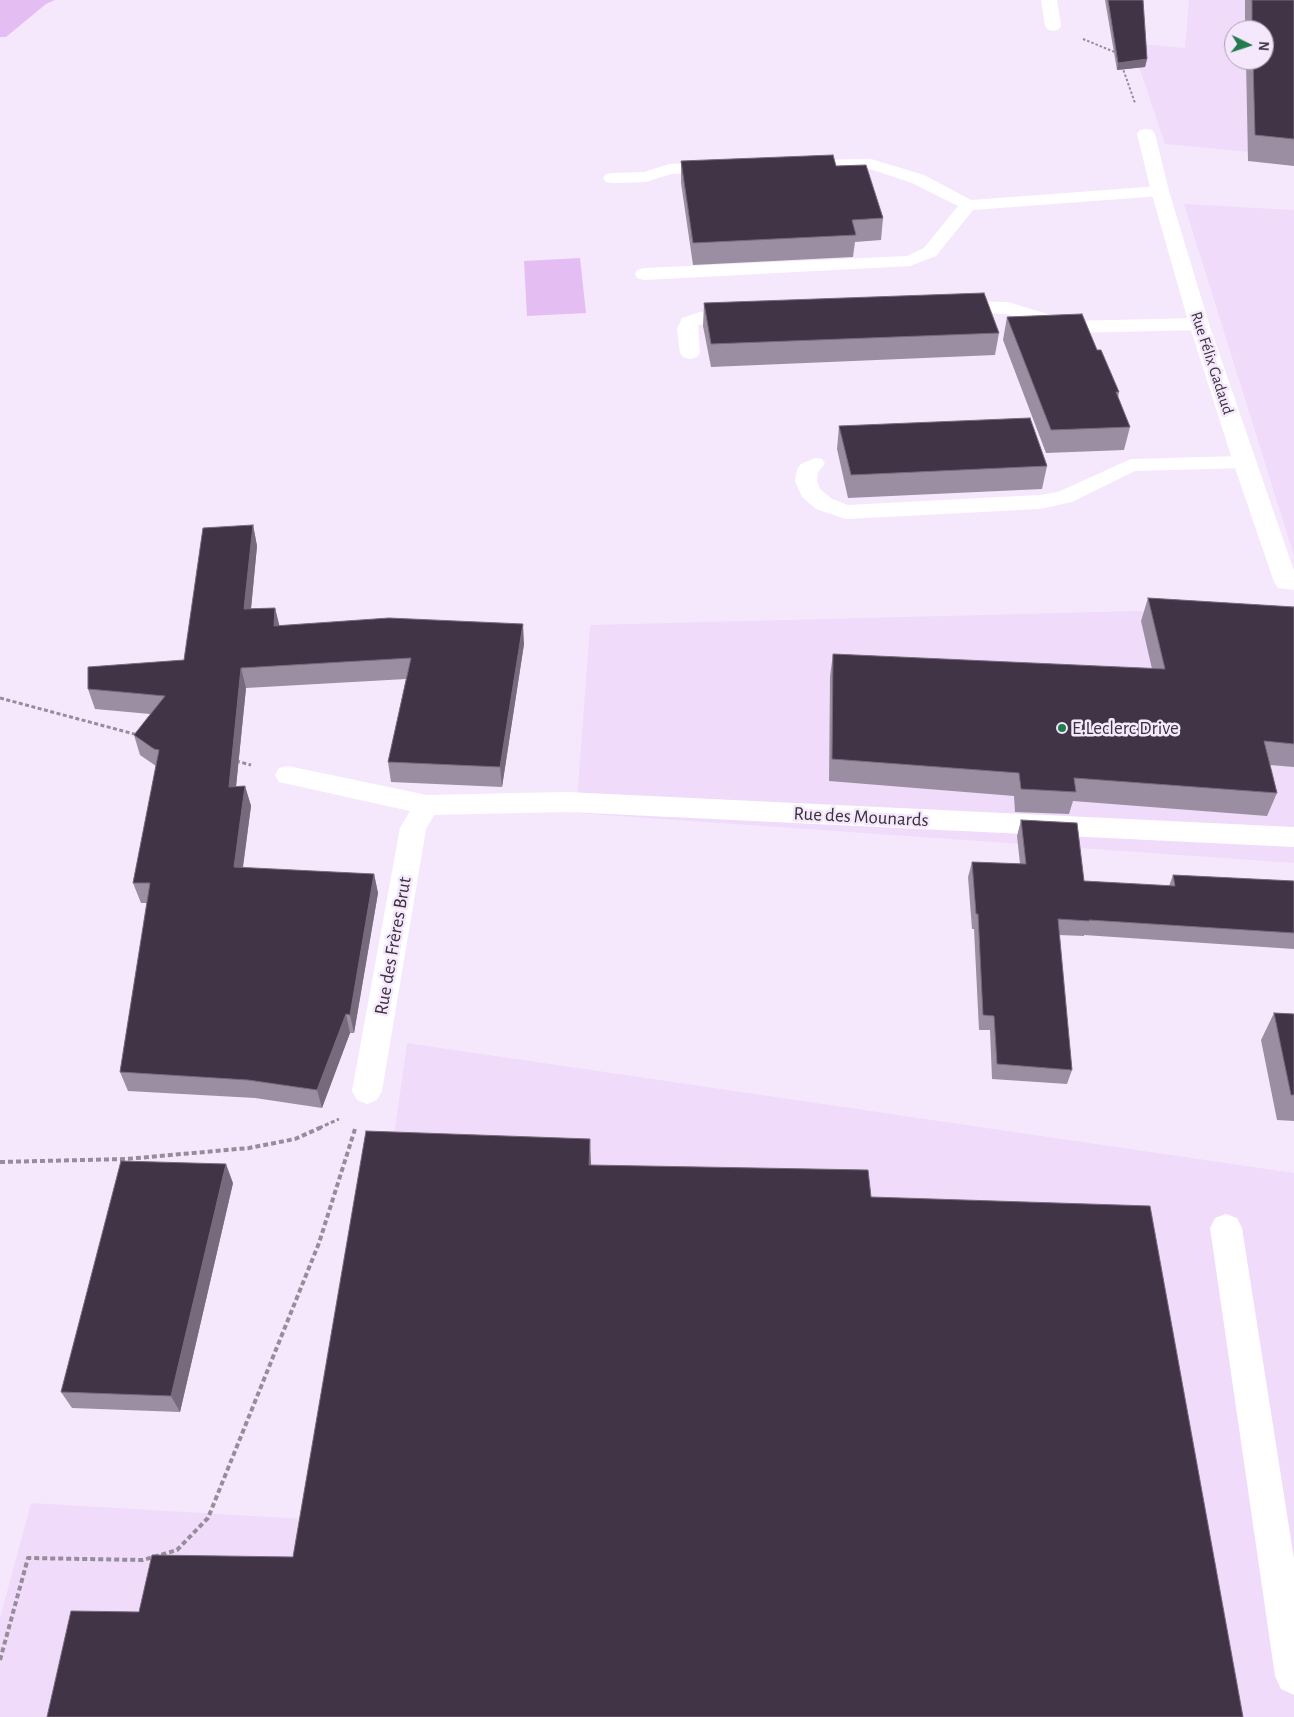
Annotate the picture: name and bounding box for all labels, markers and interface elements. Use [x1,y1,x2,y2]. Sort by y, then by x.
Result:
north arrow [1224,20,1274,70]
text: N [1256,41,1270,51]
street label: Rue Félix Gadaud [1186,309,1238,417]
place label: E.Leclerc Drive [1072,717,1179,739]
marker: E.Leclerc Drive [1056,722,1068,734]
street label: Rue des Mounards [793,802,929,832]
street label: Rue des Frères Brut [370,875,416,1017]

